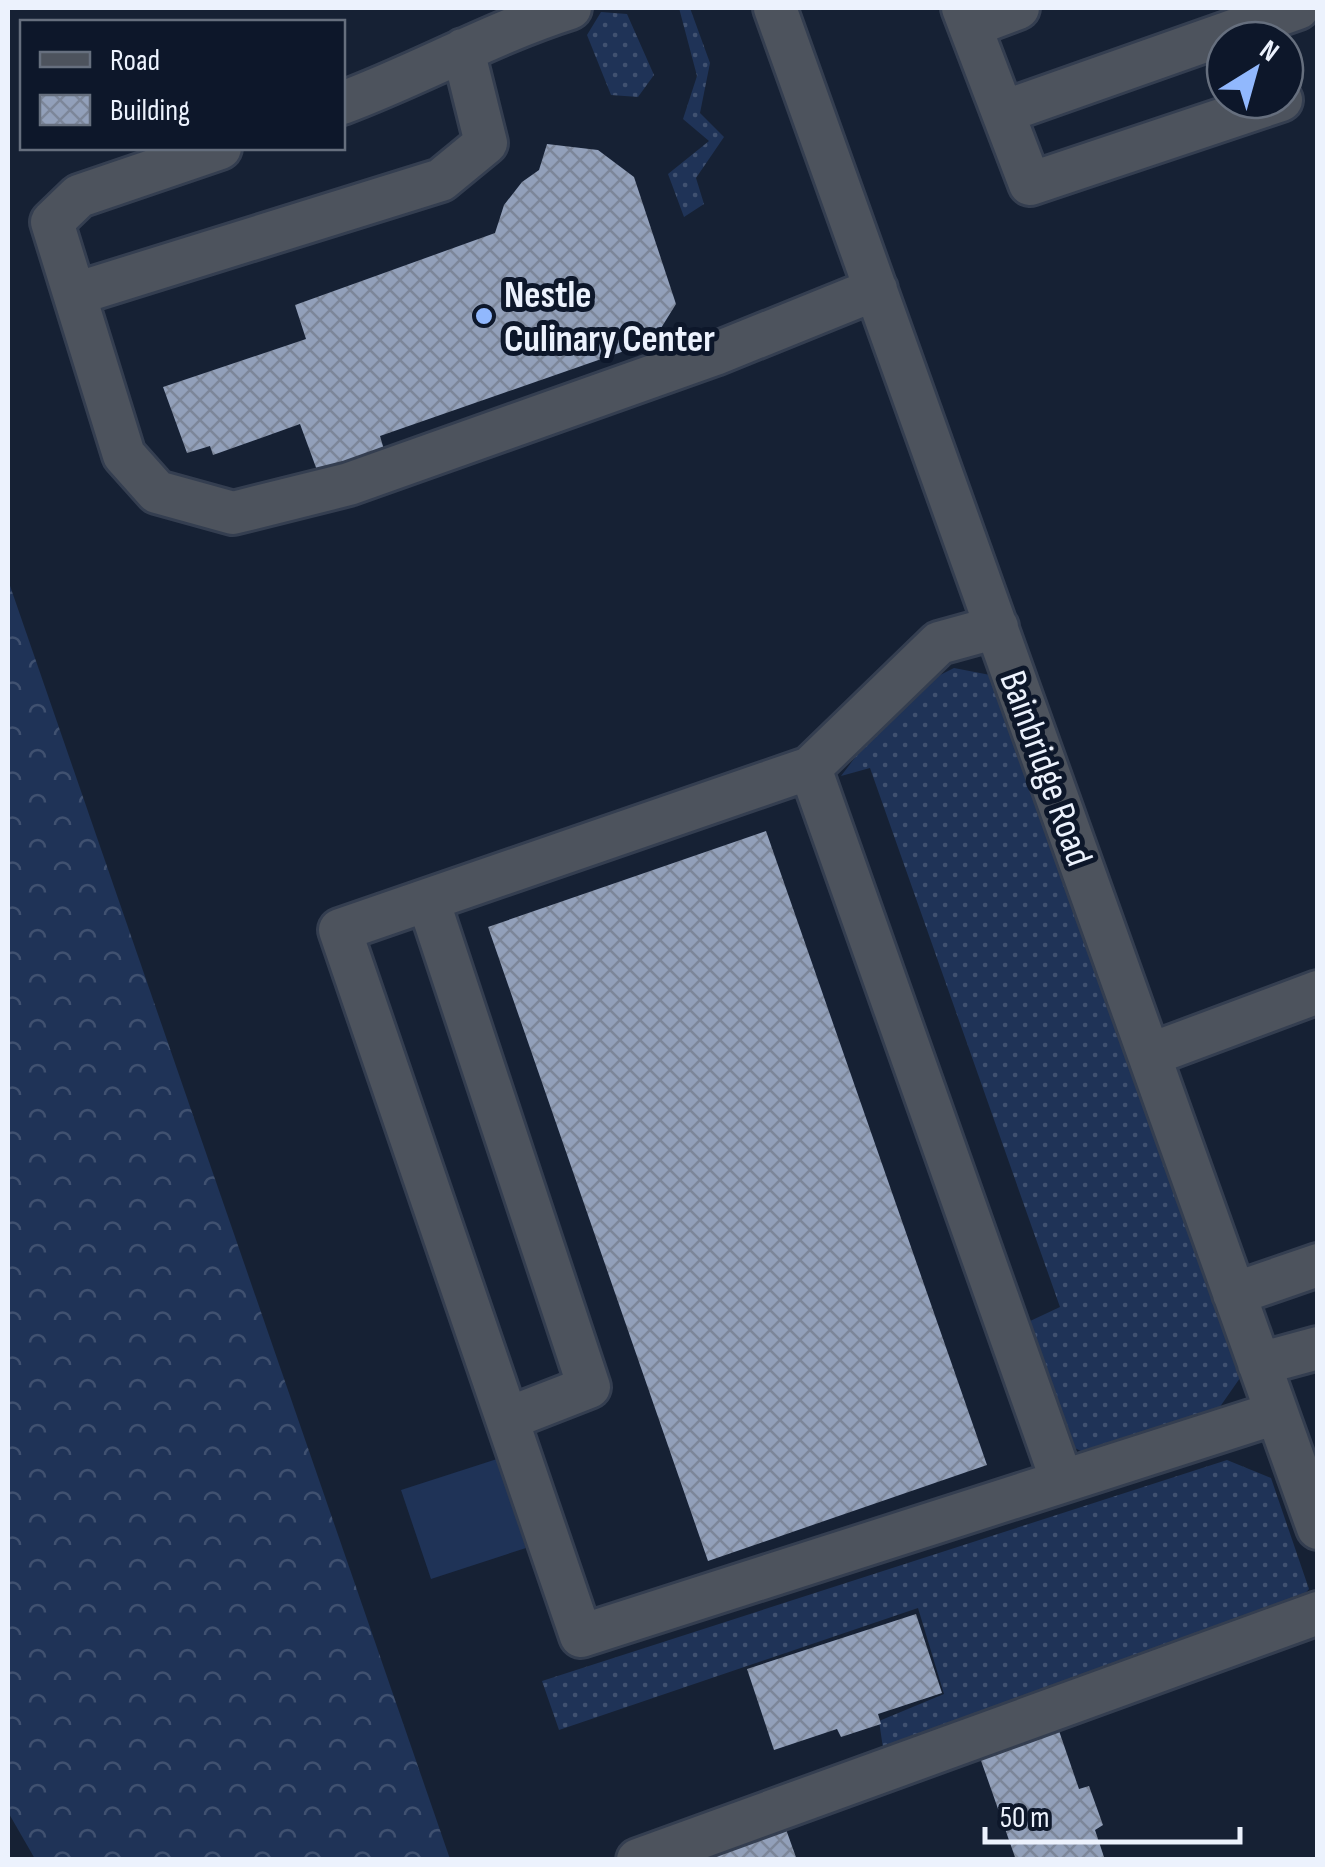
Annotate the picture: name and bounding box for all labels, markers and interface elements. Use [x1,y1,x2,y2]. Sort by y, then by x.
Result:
legend [20,20,345,150]
north arrow [1205,20,1305,120]
text: N [1253,34,1285,69]
text: Road [110,43,160,79]
text: Building [110,93,190,129]
place label: Nestle Culinary Center [504,273,715,362]
marker: Nestle Culinary Center [473,305,495,327]
street label: Bainbridge Road [990,665,1102,872]
scale bar [985,1782,1240,1844]
text: 50 m [1000,1800,1049,1836]

